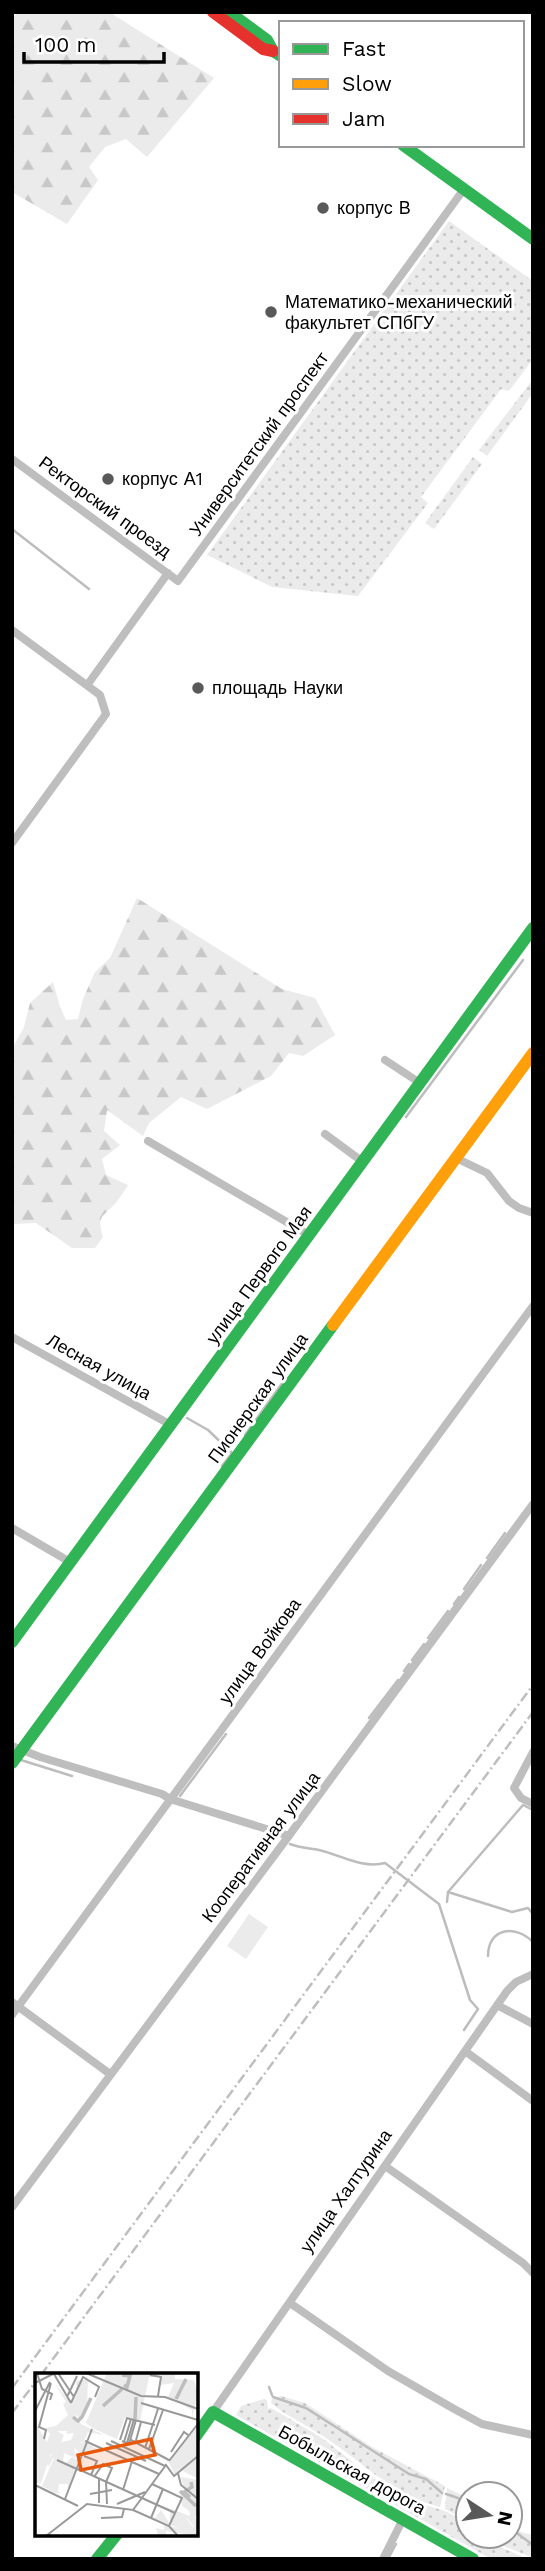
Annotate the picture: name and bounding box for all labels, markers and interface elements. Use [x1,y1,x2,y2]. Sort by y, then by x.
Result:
scale bar [24,21,164,65]
legend [279,21,524,147]
text: 100 m [35,32,97,57]
text: Fast [342,36,386,61]
text: Slow [342,71,392,96]
text: Jam [342,106,385,131]
place label: корпус В [337,197,411,218]
marker: корпус В [315,200,331,216]
place label: Математико-механический факультет СПбГУ [285,291,513,333]
marker: Математико-механический факультет СПбГУ [263,304,279,320]
street label: Университетский проспект [185,348,332,540]
street label: Ректорский проезд [35,452,176,562]
place label: корпус А1 [122,468,203,489]
marker: корпус А1 [100,471,116,487]
place label: площадь Науки [212,677,343,698]
marker: площадь Науки [190,680,206,696]
street label: улица Первого Мая [202,1202,316,1348]
street label: Пионерская улица [203,1328,312,1467]
street label: Лесная улица [43,1329,156,1404]
street label: улица Войкова [214,1593,305,1708]
street label: Кооперативная улица [197,1766,325,1926]
street label: улица Халтурина [295,2124,396,2256]
inset map [35,2373,198,2536]
street label: Бобыльская дорога [275,2420,430,2519]
north arrow [454,2480,524,2550]
text: N [492,2509,518,2528]

